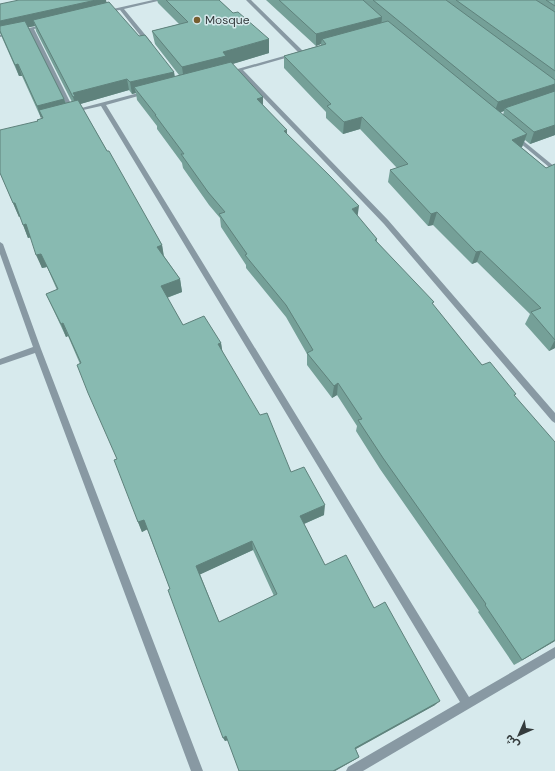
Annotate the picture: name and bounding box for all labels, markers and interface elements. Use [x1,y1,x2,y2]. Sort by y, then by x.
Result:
place label: Mosque [205,12,250,28]
marker: Mosque [192,15,202,25]
north arrow [499,715,539,755]
text: ش [502,732,522,752]

